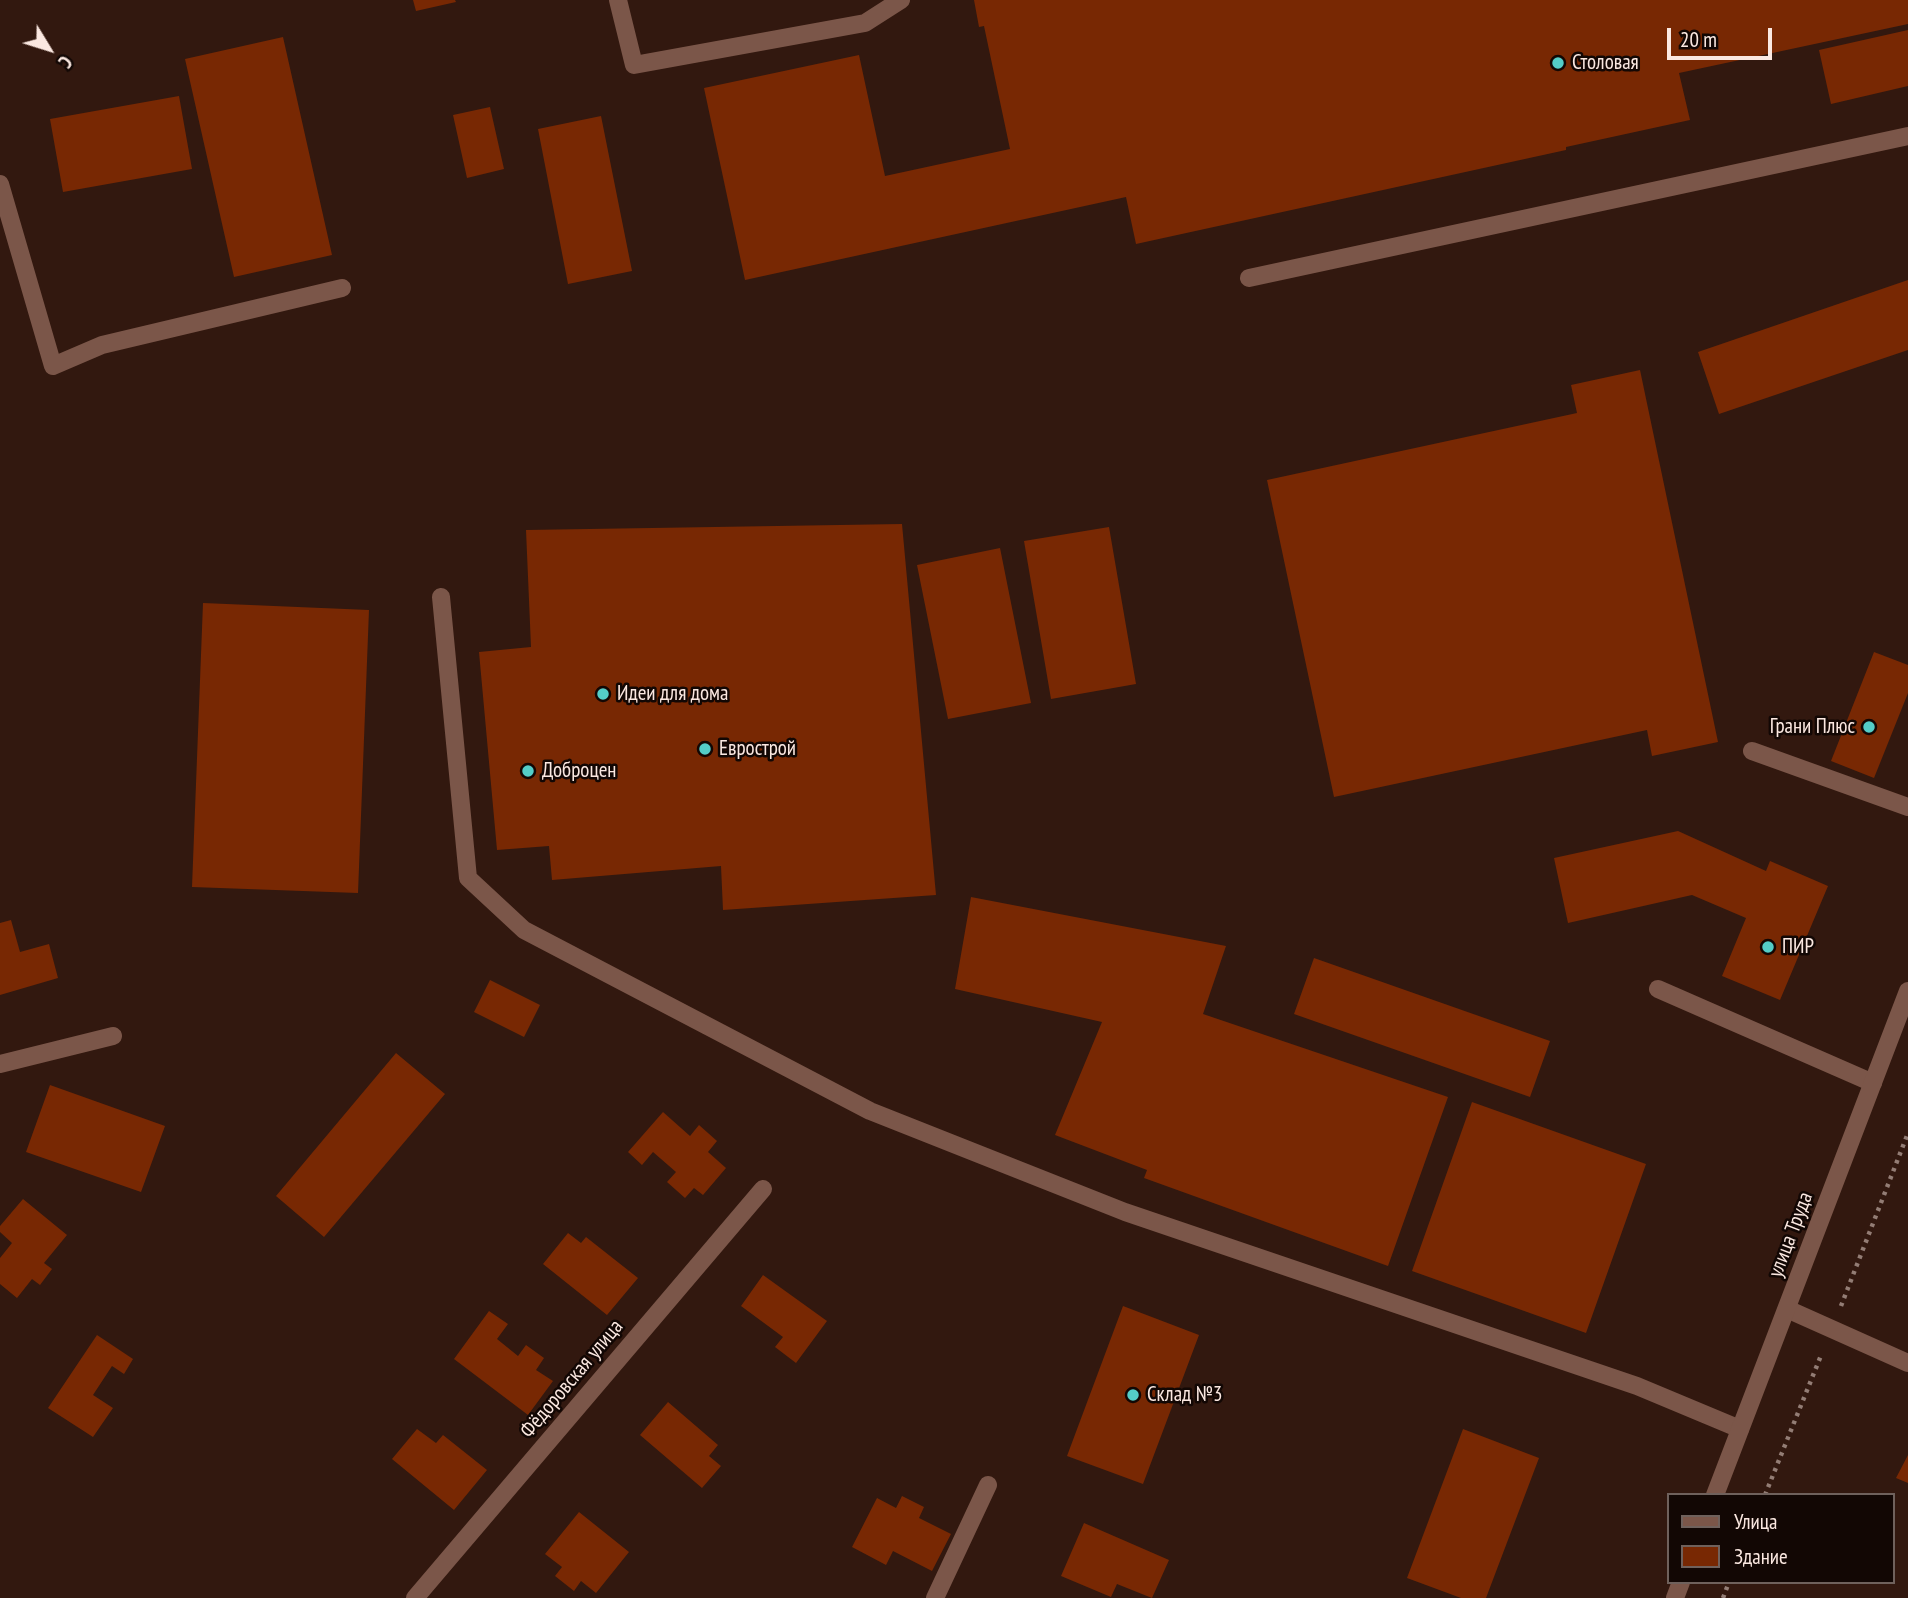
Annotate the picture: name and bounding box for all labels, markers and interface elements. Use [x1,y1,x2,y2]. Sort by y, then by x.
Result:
north arrow [14,14,84,84]
scale bar [1670,14,1775,58]
text: 20 m [1680,26,1717,53]
place label: Столовая [1572,50,1639,76]
text: С [53,51,78,73]
marker: Столовая [1550,55,1566,71]
place label: Идеи для дома [617,681,728,707]
marker: Идеи для дома [595,686,611,702]
place label: Грани Плюс [1770,714,1855,740]
marker: Грани Плюс [1861,719,1877,735]
place label: Еврострой [719,736,796,762]
marker: Еврострой [697,741,713,757]
place label: Доброцен [542,758,616,784]
marker: Доброцен [520,763,536,779]
place label: ПИР [1782,934,1814,960]
marker: ПИР [1760,939,1776,955]
street label: улица Труда [1763,1189,1819,1281]
street label: Фёдоровская улица [515,1315,629,1443]
place label: Склад №3 [1147,1382,1223,1408]
marker: Склад №3 [1125,1387,1141,1403]
legend [1666,1493,1894,1584]
text: Улица [1734,1508,1777,1535]
text: Здание [1734,1543,1788,1570]

